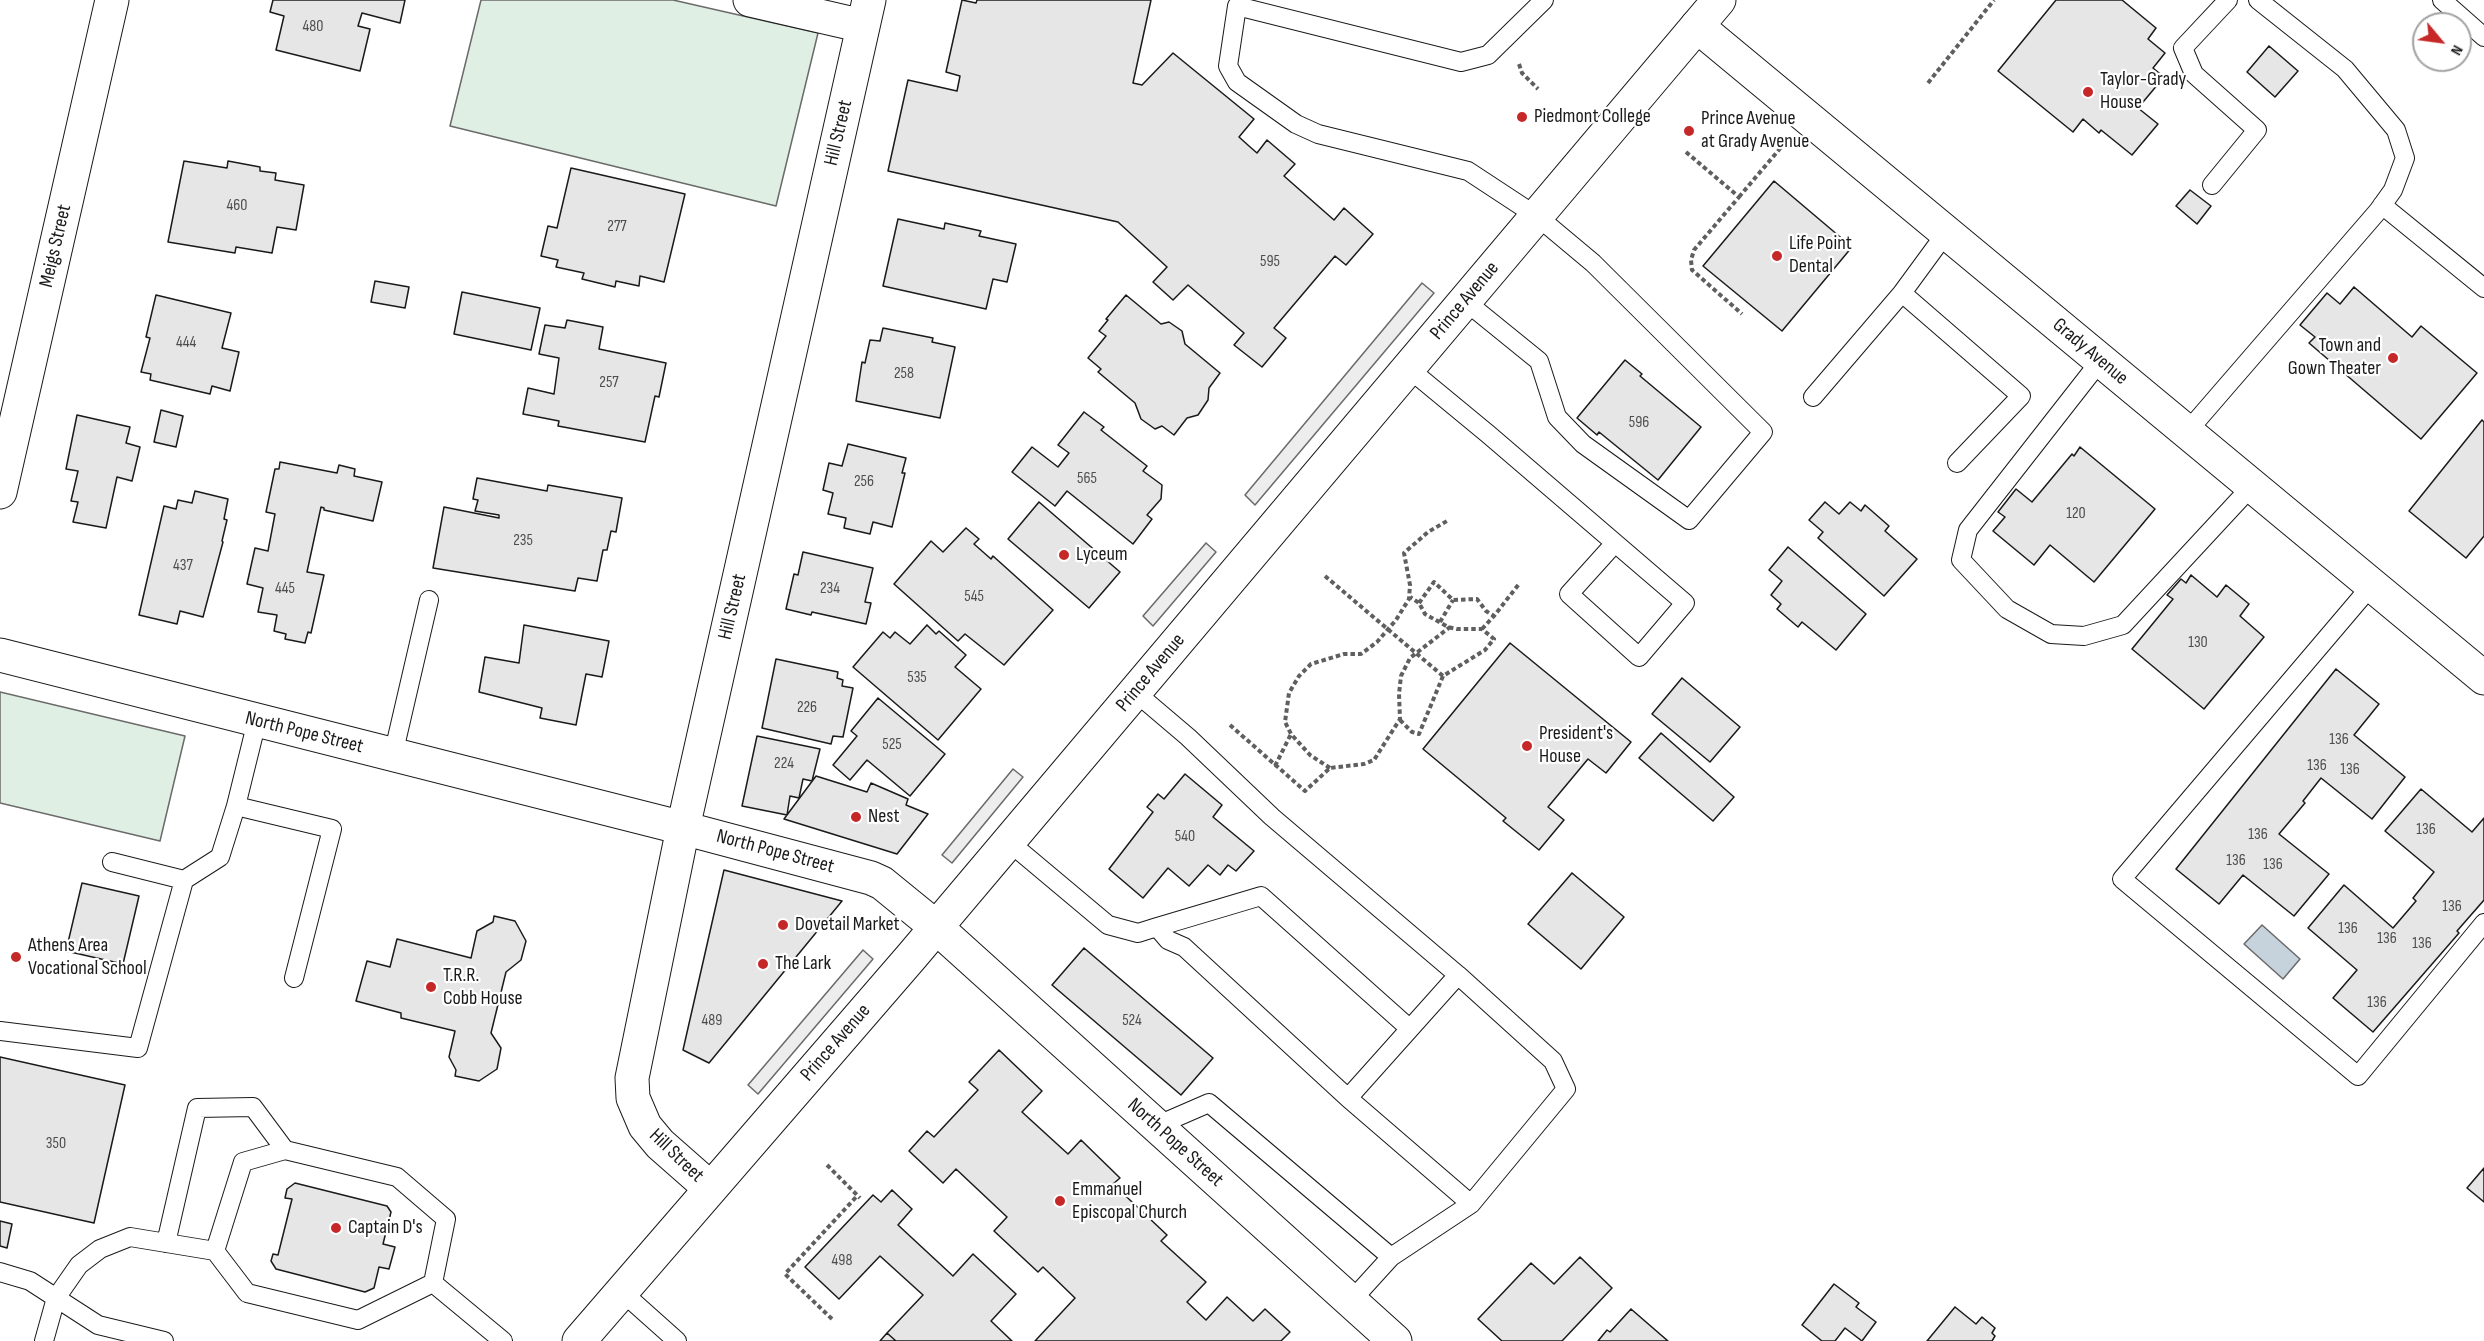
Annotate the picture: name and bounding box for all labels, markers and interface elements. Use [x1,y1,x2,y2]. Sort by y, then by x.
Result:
north arrow [2412,12,2472,72]
house number: 480 [303,17,323,37]
text: N [2446,42,2467,58]
place label: Taylor-Grady House [2100,68,2186,115]
marker: Taylor-Grady House [2081,85,2095,99]
street label: Hill Street [820,98,858,168]
place label: Piedmont College [1534,105,1651,129]
place label: Prince Avenue at Grady Avenue [1701,107,1809,154]
marker: Piedmont College [1515,110,1529,124]
marker: Prince Avenue at Grady Avenue [1682,124,1696,138]
house number: 460 [227,196,247,216]
street label: Meigs Street [35,202,77,290]
house number: 277 [607,217,627,237]
place label: Life Point Dental [1789,232,1852,279]
marker: Life Point Dental [1770,249,1784,263]
house number: 595 [1260,252,1280,272]
street label: Prince Avenue [1425,257,1505,345]
street label: Grady Avenue [2047,313,2133,391]
house number: 444 [176,333,196,353]
place label: Town and Gown Theater [2288,334,2381,381]
marker: Town and Gown Theater [2386,351,2400,365]
house number: 258 [894,364,914,384]
house number: 257 [599,373,619,393]
house number: 596 [1629,413,1649,433]
house number: 565 [1077,469,1097,489]
house number: 256 [854,472,874,492]
house number: 120 [2066,504,2086,524]
house number: 235 [513,531,533,551]
place label: Lyceum [1076,543,1128,567]
marker: Lyceum [1057,548,1071,562]
house number: 437 [173,556,193,576]
street label: Hill Street [714,572,752,642]
house number: 445 [275,579,295,599]
house number: 234 [820,579,840,599]
house number: 545 [964,587,984,607]
street label: Prince Avenue [1111,629,1191,717]
house number: 130 [2188,633,2208,653]
house number: 535 [907,668,927,688]
house number: 226 [797,698,817,718]
street label: North Pope Street [243,707,365,759]
place label: President's House [1539,722,1613,769]
house number: 136 [2329,730,2349,750]
house number: 525 [882,735,902,755]
marker: President's House [1520,739,1534,753]
house number: 224 [774,754,794,774]
house number: 136 [2307,756,2327,776]
house number: 136 [2340,760,2360,780]
place label: Nest [868,805,900,829]
marker: Nest [849,810,863,824]
house number: 136 [2416,820,2436,840]
street label: North Pope Street [714,825,836,879]
house number: 136 [2248,825,2268,845]
house number: 540 [1175,827,1195,847]
house number: 136 [2226,851,2246,871]
house number: 136 [2263,855,2283,875]
house number: 136 [2442,897,2462,917]
place label: Dovetail Market [795,913,900,937]
marker: Dovetail Market [776,918,790,932]
house number: 136 [2338,919,2358,939]
house number: 136 [2377,929,2397,949]
place label: Athens Area Vocational School [28,934,147,981]
house number: 136 [2412,934,2432,954]
marker: Athens Area Vocational School [9,950,23,964]
place label: The Lark [775,952,831,976]
marker: The Lark [756,957,770,971]
place label: T.R.R. Cobb House [443,964,523,1011]
marker: T.R.R. Cobb House [424,980,438,994]
house number: 136 [2367,993,2387,1013]
street label: Prince Avenue [796,999,876,1087]
house number: 489 [702,1011,722,1031]
house number: 524 [1122,1011,1142,1031]
street label: North Pope Street [1122,1094,1228,1192]
street label: Hill Street [644,1124,708,1188]
house number: 350 [46,1134,66,1154]
place label: Emmanuel Episcopal Church [1072,1178,1187,1225]
marker: Emmanuel Episcopal Church [1053,1194,1067,1208]
place label: Captain D's [348,1216,423,1240]
marker: Captain D's [329,1221,343,1235]
house number: 498 [832,1251,852,1271]

